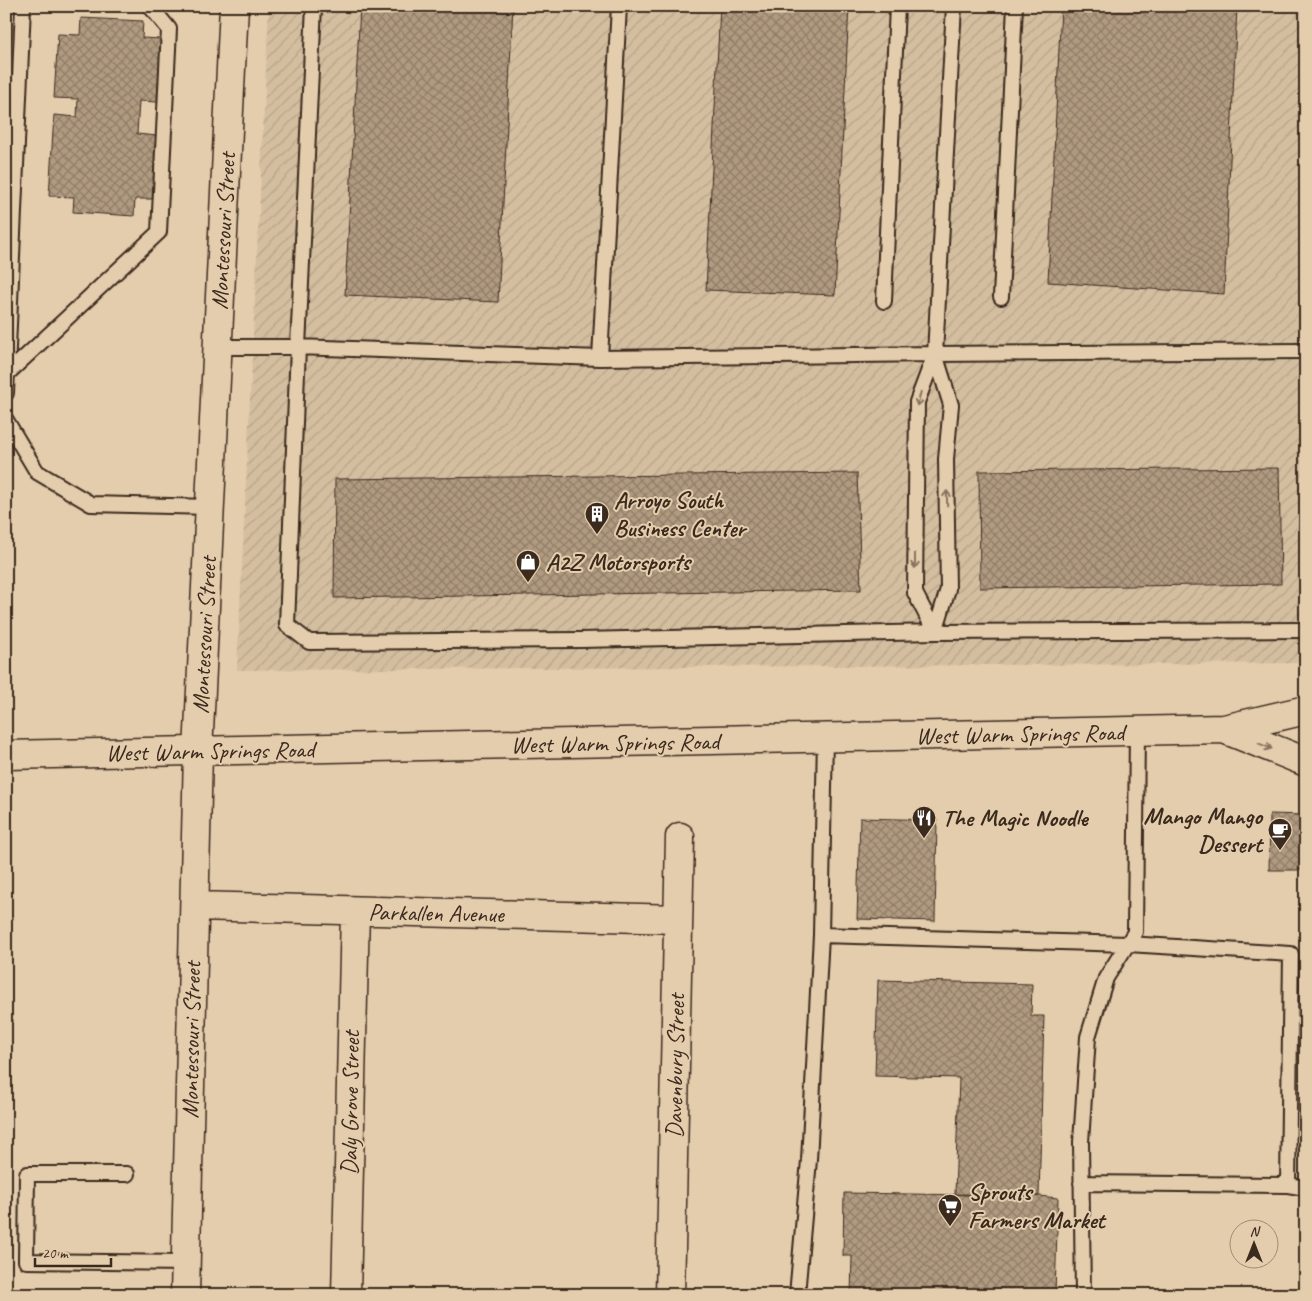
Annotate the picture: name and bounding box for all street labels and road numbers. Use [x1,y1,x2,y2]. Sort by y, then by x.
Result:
street label: Montessouri Street [204,150,242,310]
street label: Montessouri Street [185,554,223,714]
street label: West Warm Springs Road [916,717,1128,751]
street label: West Warm Springs Road [511,726,723,760]
street label: West Warm Springs Road [106,734,318,768]
street label: Parkallen Avenue [368,897,506,929]
street label: Montessouri Street [175,959,207,1119]
street label: Davenbury Street [659,992,691,1138]
street label: Daly Grove Street [334,1029,366,1175]

